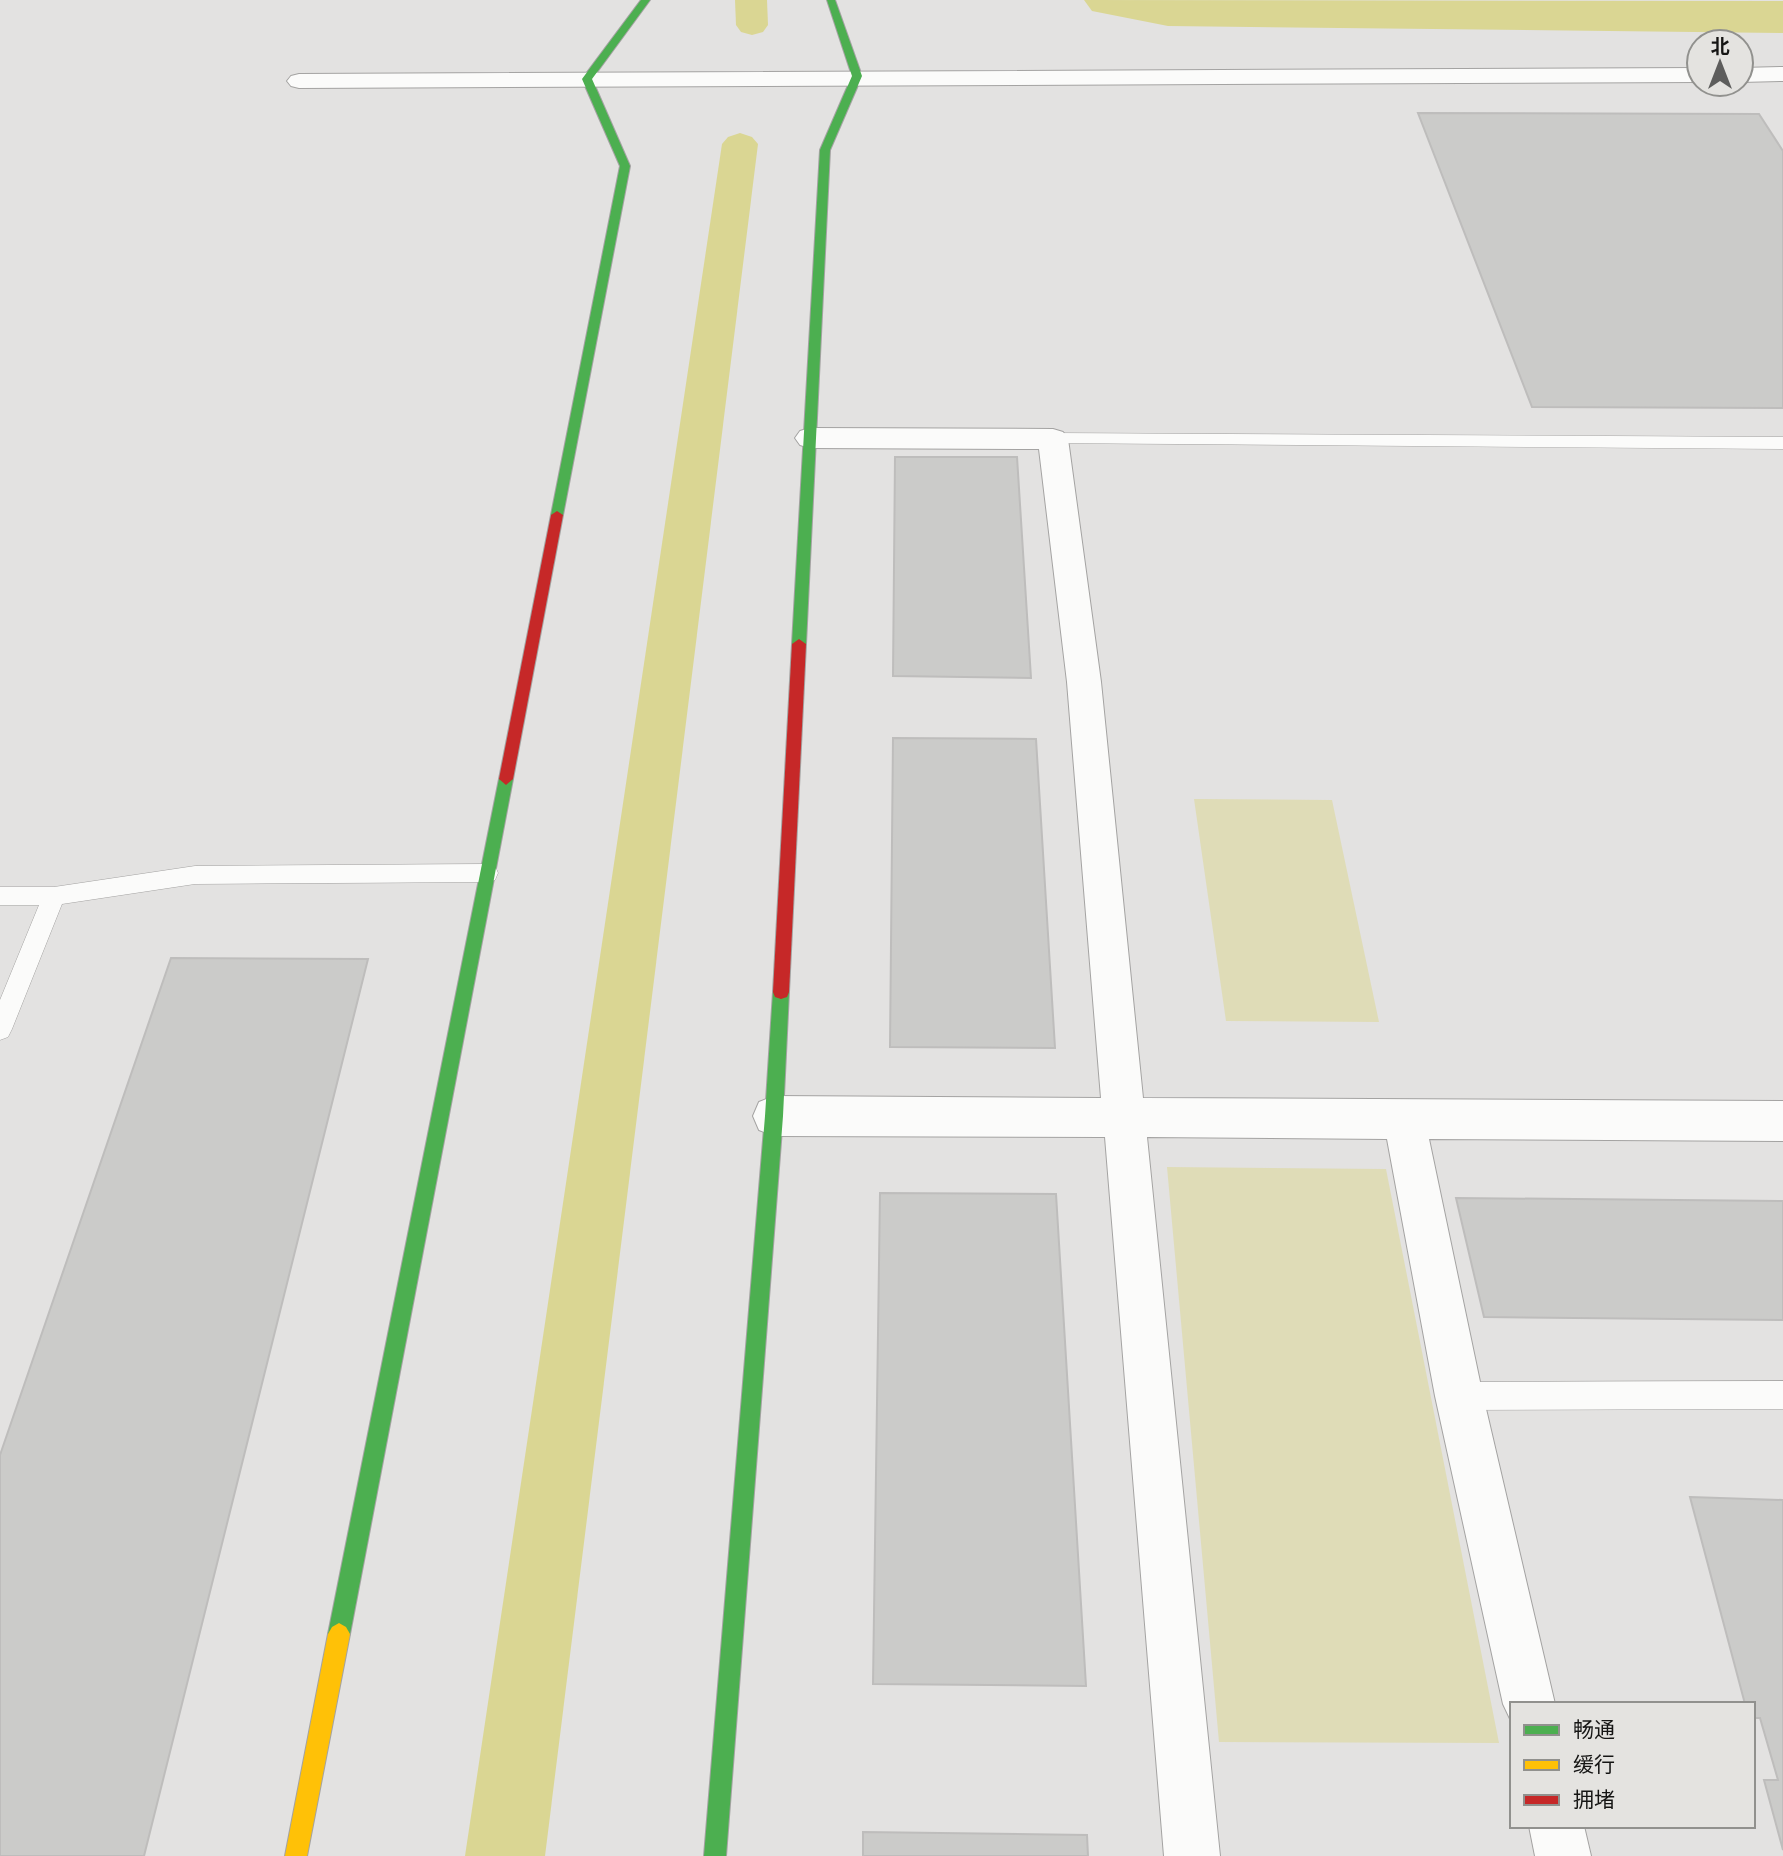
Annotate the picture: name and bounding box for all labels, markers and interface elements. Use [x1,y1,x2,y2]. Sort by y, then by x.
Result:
north arrow [1685,28,1755,98]
text: 北 [1710,34,1730,58]
legend [1510,1702,1755,1828]
text: 畅通 [1573,1716,1615,1743]
text: 缓行 [1573,1751,1615,1778]
text: 拥堵 [1573,1786,1615,1813]

